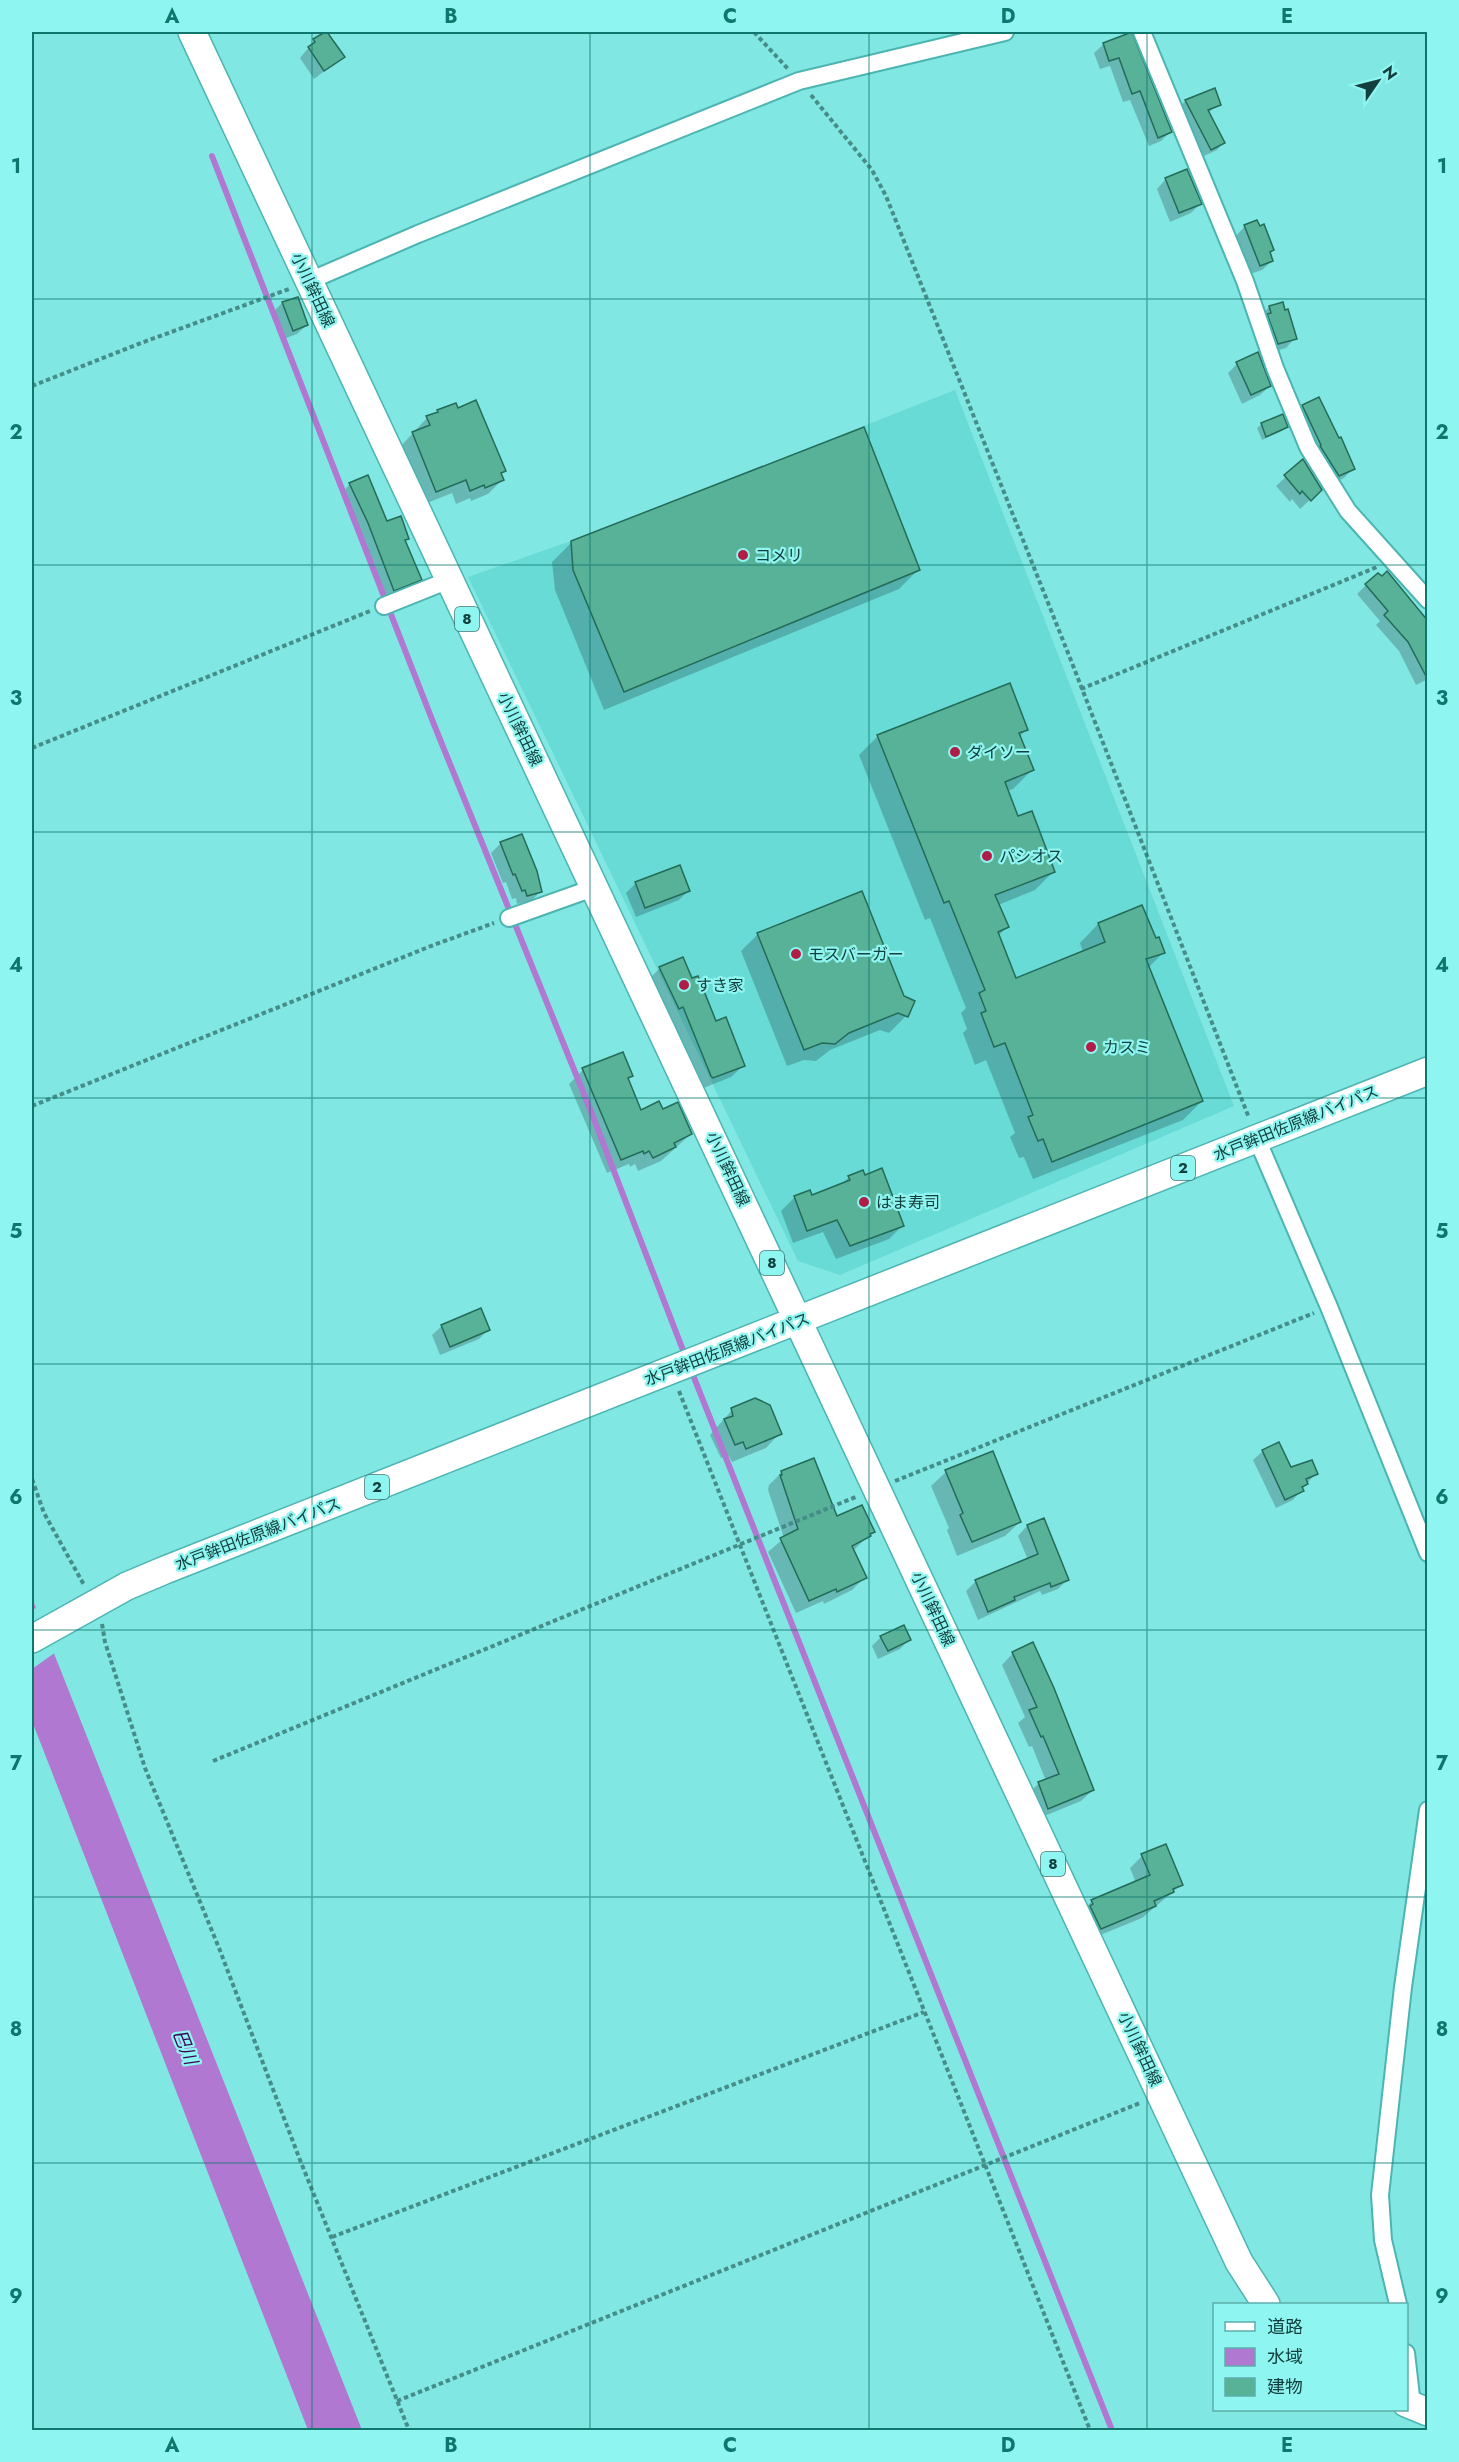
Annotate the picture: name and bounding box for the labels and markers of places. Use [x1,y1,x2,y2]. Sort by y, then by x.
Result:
place label: コメリ [755,544,803,567]
marker: コメリ [736,548,750,562]
place label: ダイソー [967,741,1031,764]
marker: ダイソー [948,745,962,759]
place label: パシオス [999,845,1063,868]
marker: パシオス [980,849,994,863]
place label: モスバーガー [808,943,904,966]
marker: モスバーガー [789,947,803,961]
place label: すき家 [696,974,744,997]
marker: すき家 [677,978,691,992]
place label: カスミ [1103,1036,1151,1059]
marker: カスミ [1084,1040,1098,1054]
place label: はま寿司 [876,1191,940,1214]
marker: はま寿司 [857,1195,871,1209]

